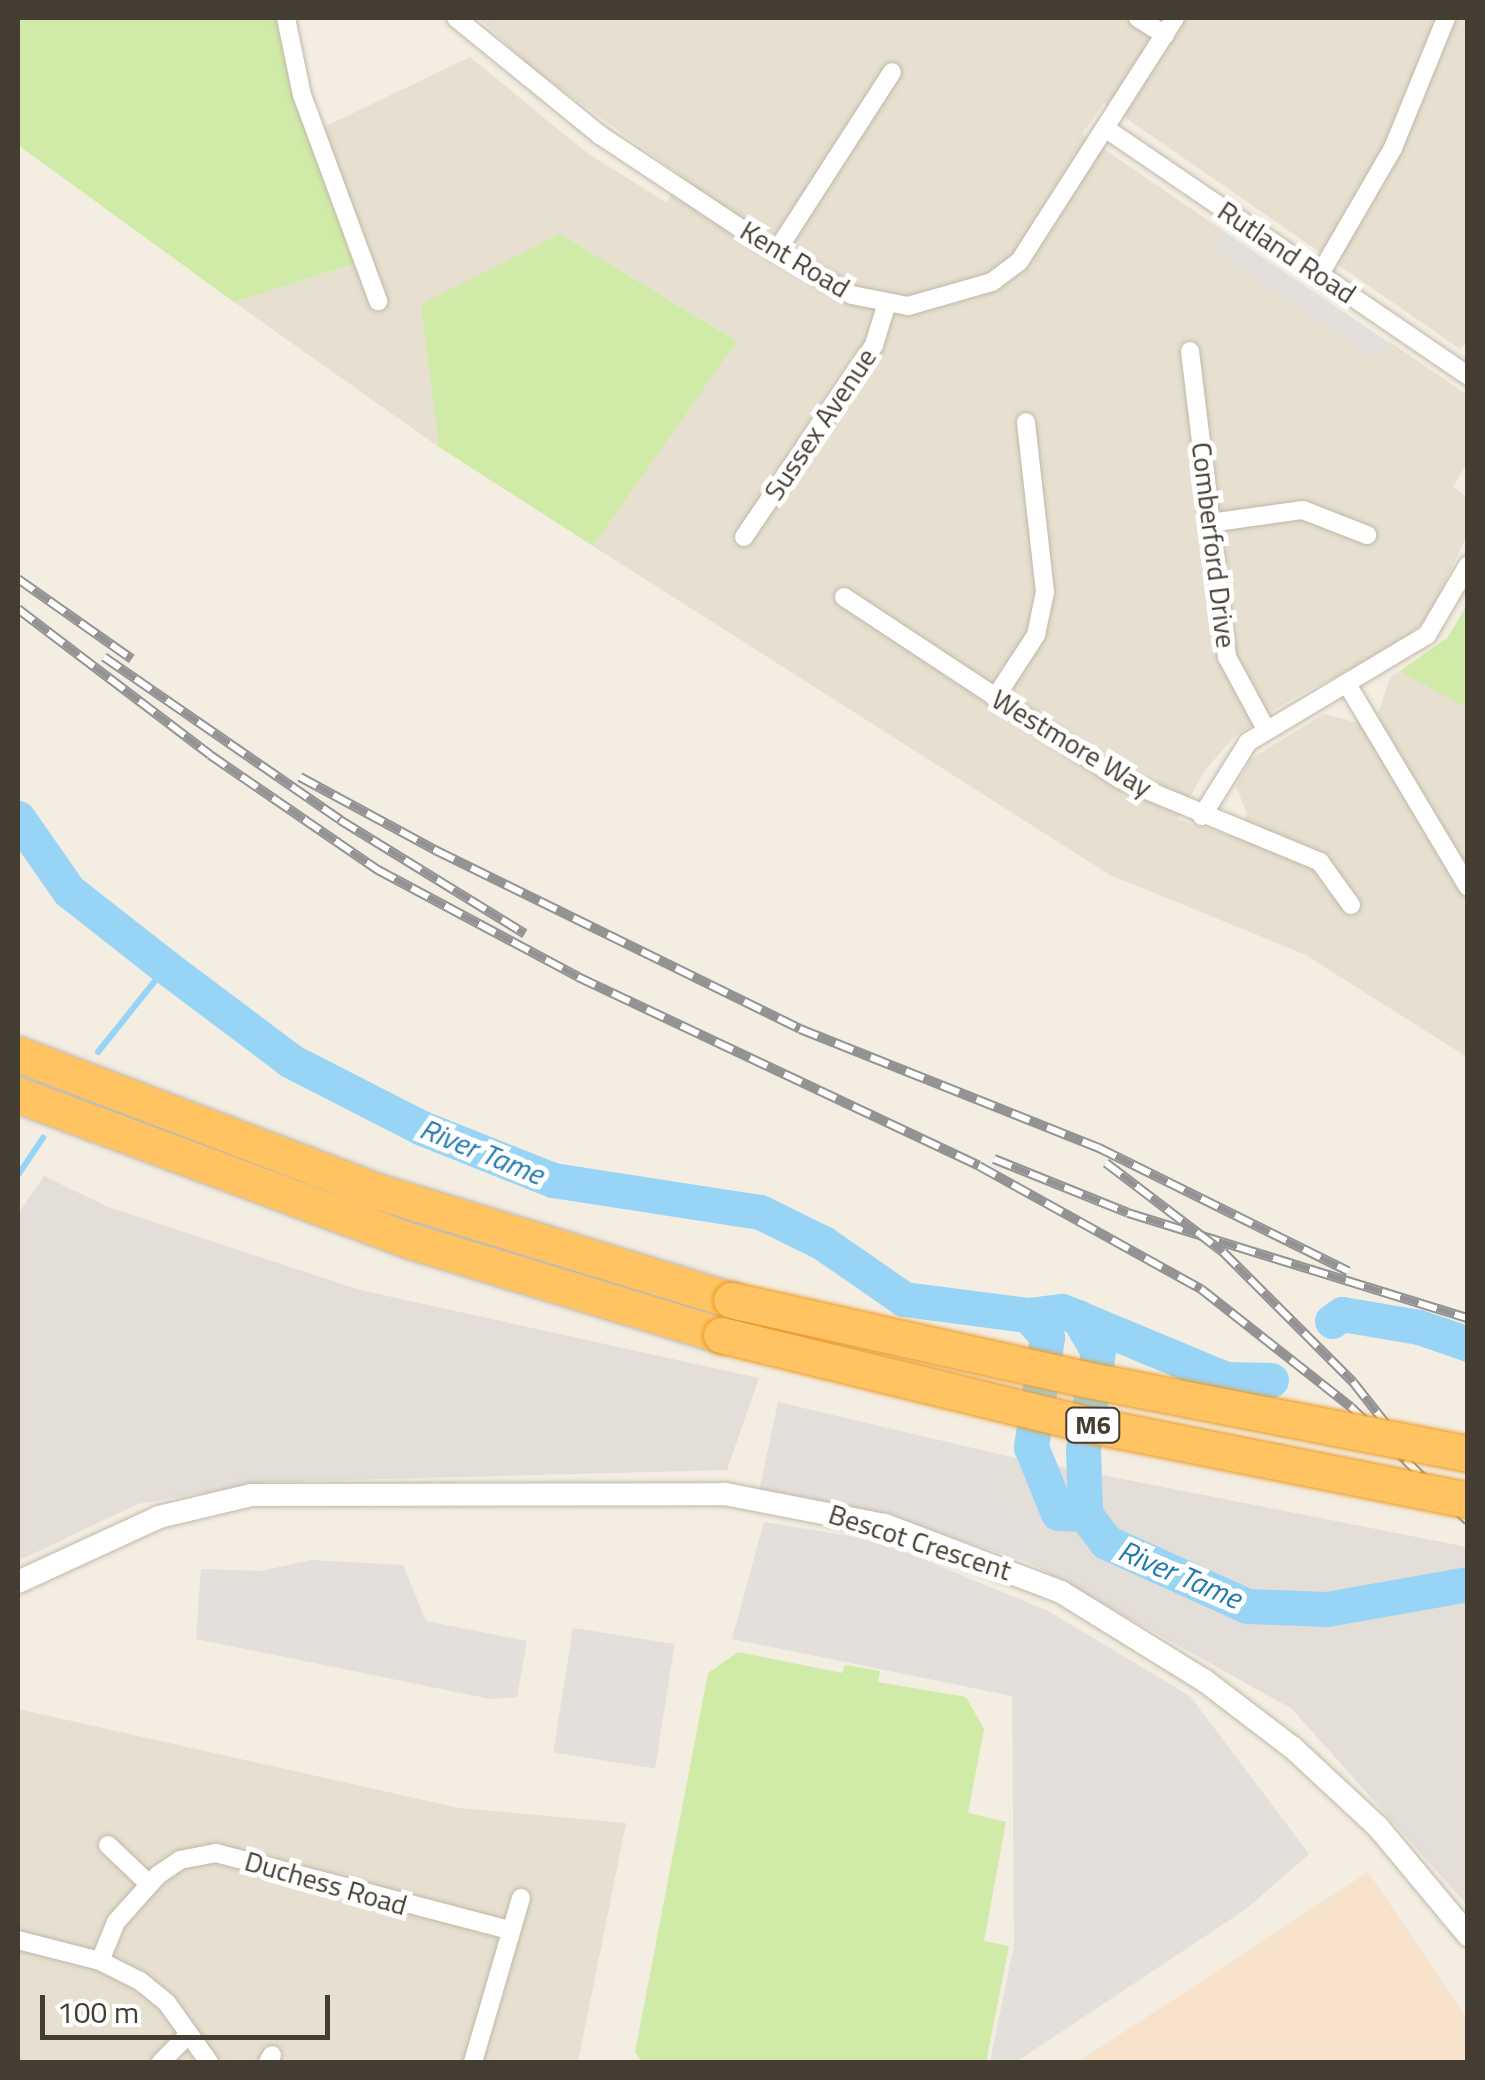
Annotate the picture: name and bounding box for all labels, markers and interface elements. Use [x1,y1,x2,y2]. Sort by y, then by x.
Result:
street label: Rutland Road [1212,194,1362,310]
street label: Kent Road [734,213,856,305]
street label: Sussex Avenue [757,341,883,507]
street label: Comberford Drive [1185,440,1243,650]
street label: Westmore Way [986,682,1158,804]
water label: River Tame [415,1110,549,1192]
road number: M6 [1063,1405,1123,1445]
street label: Bescot Crescent [825,1497,1015,1587]
water label: River Tame [1113,1532,1247,1616]
street label: Duchess Road [241,1844,411,1922]
scale bar [45,1975,335,2037]
text: 100 m [57,1989,139,2035]

